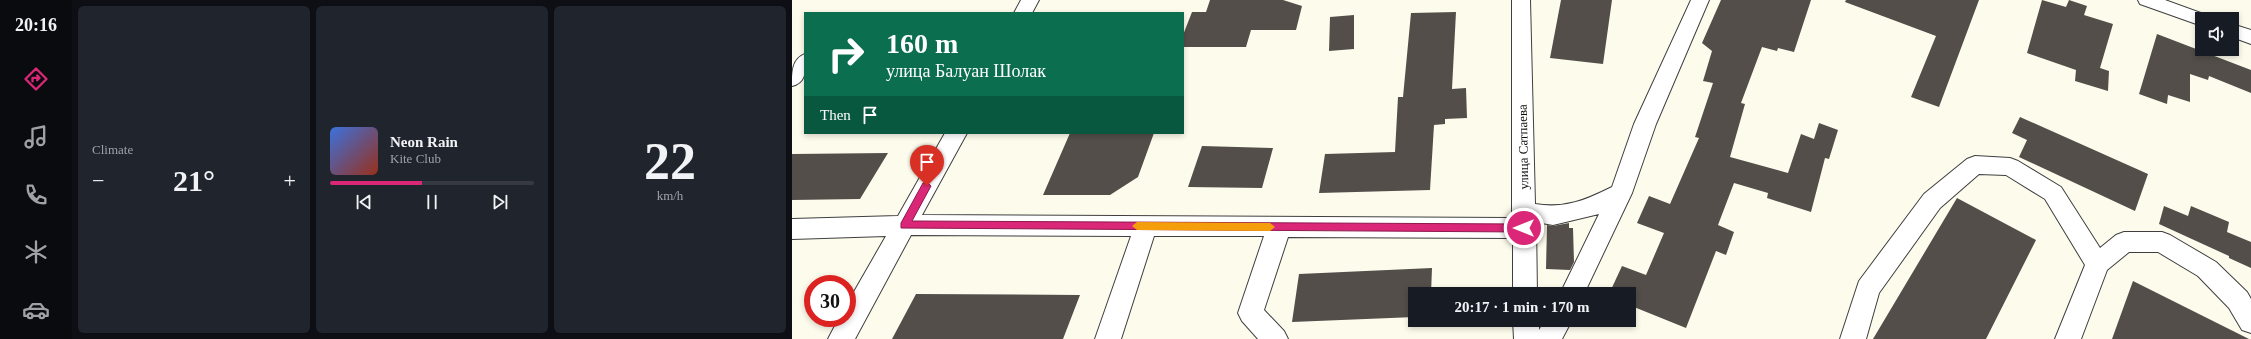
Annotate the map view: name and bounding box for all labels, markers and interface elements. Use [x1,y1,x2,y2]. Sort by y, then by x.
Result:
map controls [2195,12,2239,56]
button: sound [2195,12,2239,56]
text: 20:16 [15,15,57,35]
icon: right [820,28,872,80]
text: 160 m [886,28,958,59]
text: улица Балуан Шолак [886,61,1046,81]
icon: directions [22,65,50,93]
icon: arrive [859,104,881,126]
street label: улица Сатпаева [1515,104,1531,190]
text: Then [820,107,851,123]
icon: music [22,123,50,151]
text: 22 [644,133,696,190]
text: Neon Rain [390,134,458,150]
text: Climate [92,142,133,157]
pin [910,145,944,186]
text: Kite Club [390,151,441,166]
icon: arrive [916,151,938,173]
text: 21° [173,164,215,197]
text: − [92,168,104,193]
text: + [284,168,296,193]
icon: phone [22,181,50,209]
text: km/h [657,188,683,203]
icon: previous [353,191,375,213]
icon: pause [421,191,443,213]
icon: next [489,191,511,213]
position arrow [1503,207,1545,249]
icon: climate [22,238,50,266]
speed limit sign: 30 [804,275,856,327]
icon: car [22,296,50,324]
text: 20:17 · 1 min · 170 m [1455,299,1590,315]

